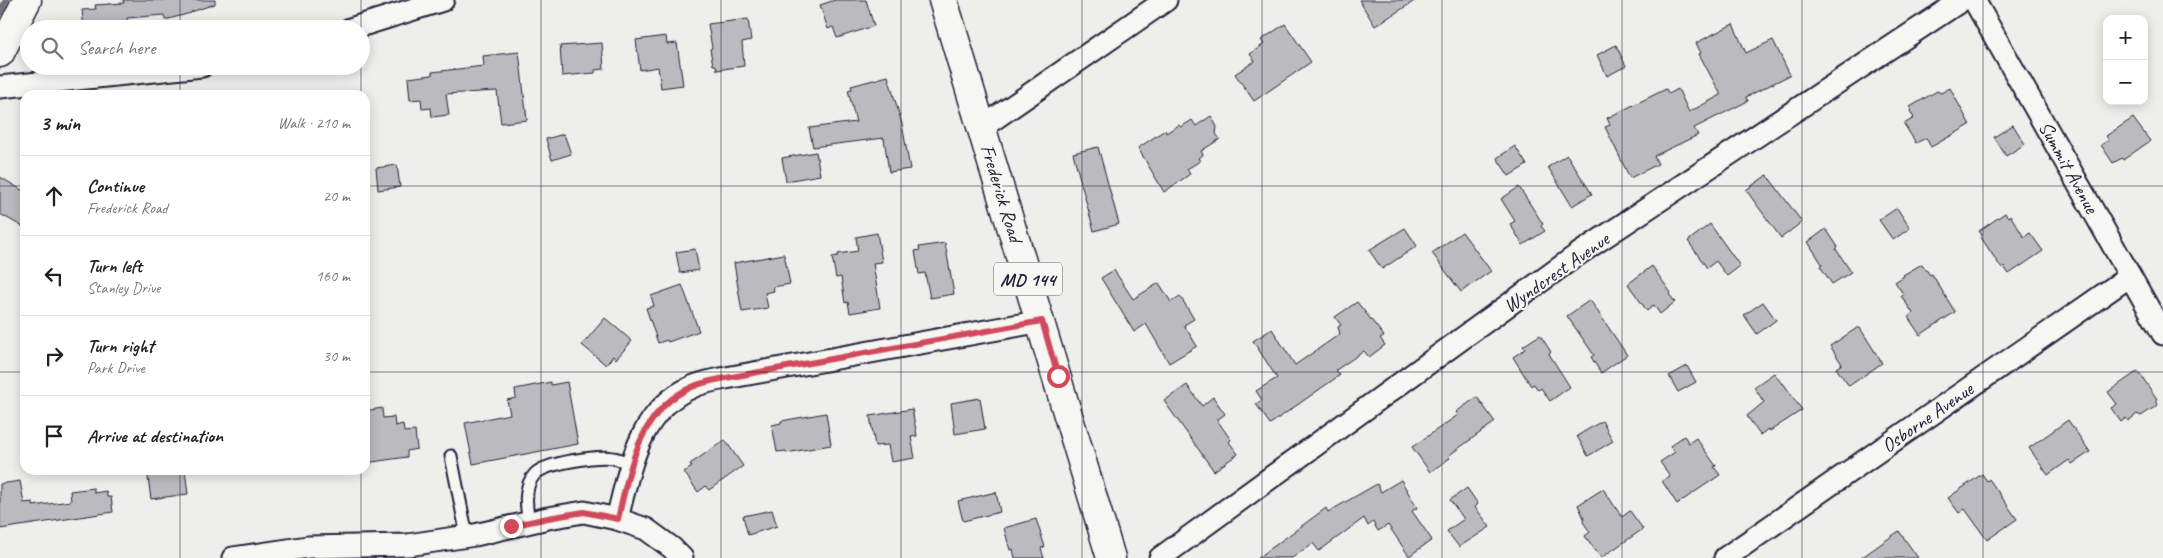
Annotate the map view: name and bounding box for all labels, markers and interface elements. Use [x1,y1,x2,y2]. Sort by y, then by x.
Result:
map controls [2103,15,2148,105]
button: + [2103,15,2148,60]
search box [20,20,370,75]
icon: search [38,34,66,62]
text: Search here [78,36,155,60]
button: − [2103,60,2148,105]
text: 3 min [40,110,80,136]
text: Walk · 210 m [278,113,350,133]
street label: Summit Avenue [2033,117,2105,219]
street label: Frederick Road [975,141,1029,248]
text: Continue [87,174,144,198]
icon: ahead [40,182,68,210]
text: 20 m [323,186,350,206]
text: Frederick Road [87,198,167,218]
street label: Wyndcrest Avenue [1498,226,1615,318]
text: Turn left [87,254,142,278]
icon: left [40,262,68,290]
road number: MD 144 [994,262,1062,296]
text: 160 m [316,266,350,286]
text: Stanley Drive [87,278,160,298]
text: Turn right [87,334,154,358]
icon: right [40,342,68,370]
text: 30 m [323,346,350,366]
text: Park Drive [87,358,145,378]
route start [1047,365,1070,388]
street label: Osborne Avenue [1877,376,1979,458]
icon: arrive [40,422,68,450]
text: Arrive at destination [87,424,223,448]
route end [500,515,523,538]

